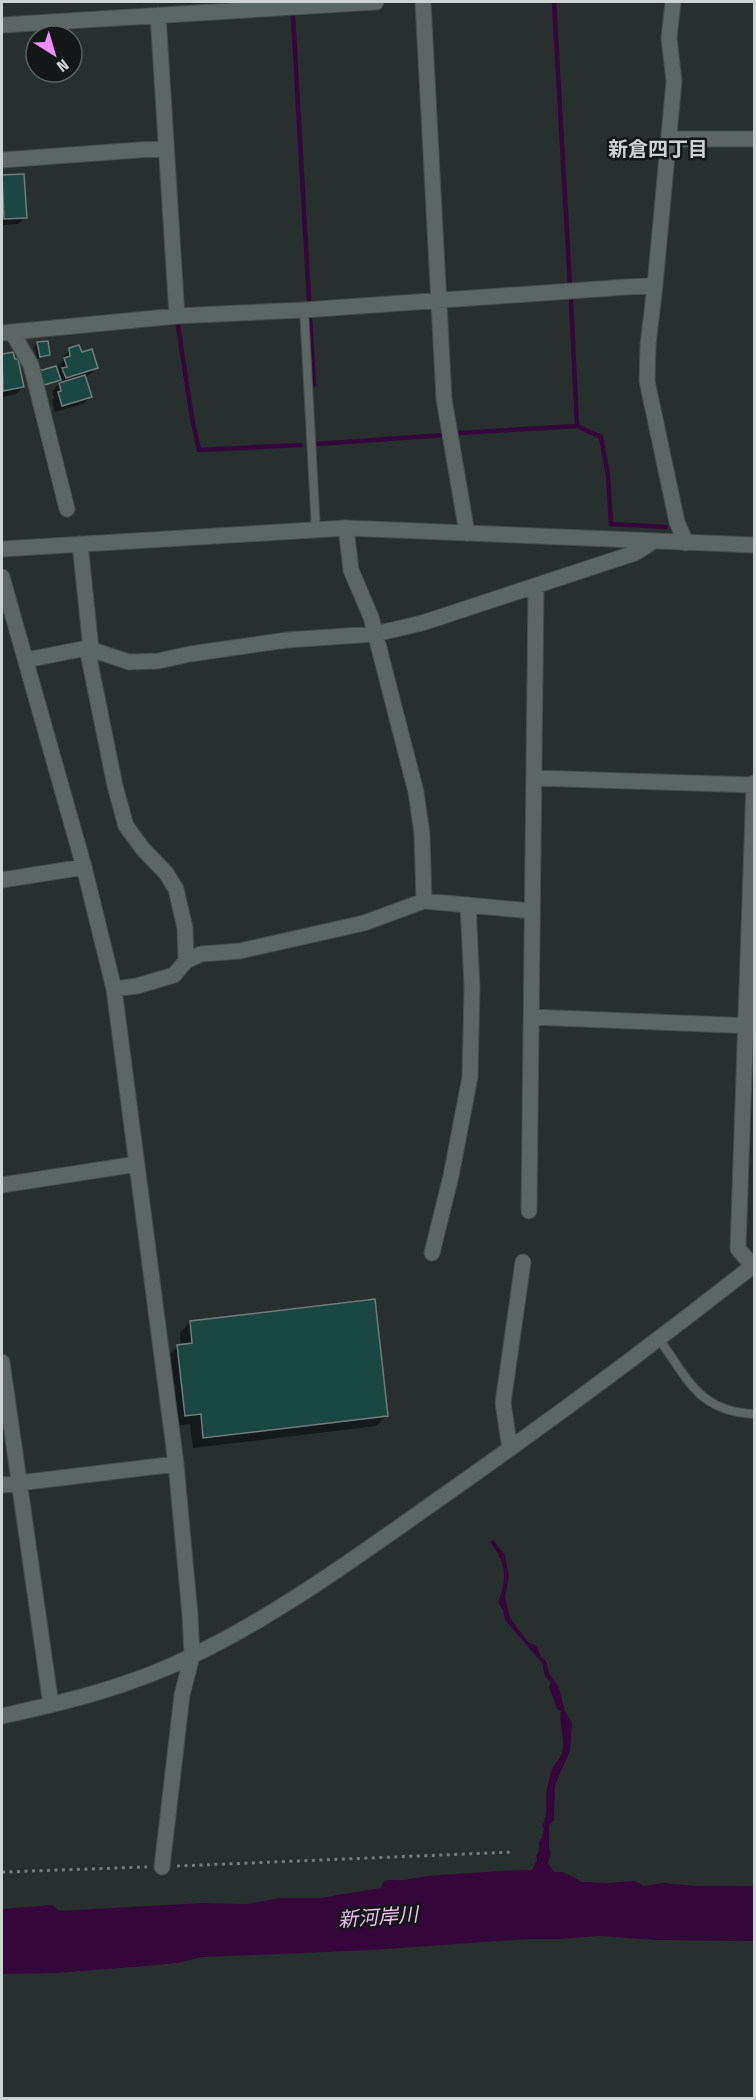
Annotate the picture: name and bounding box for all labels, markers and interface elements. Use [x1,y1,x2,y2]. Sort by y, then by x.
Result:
north arrow [24,24,84,84]
text: N [53,55,72,76]
district label: 新倉四丁目 [608,137,708,161]
water label: 新河岸川 [337,1902,421,1932]

